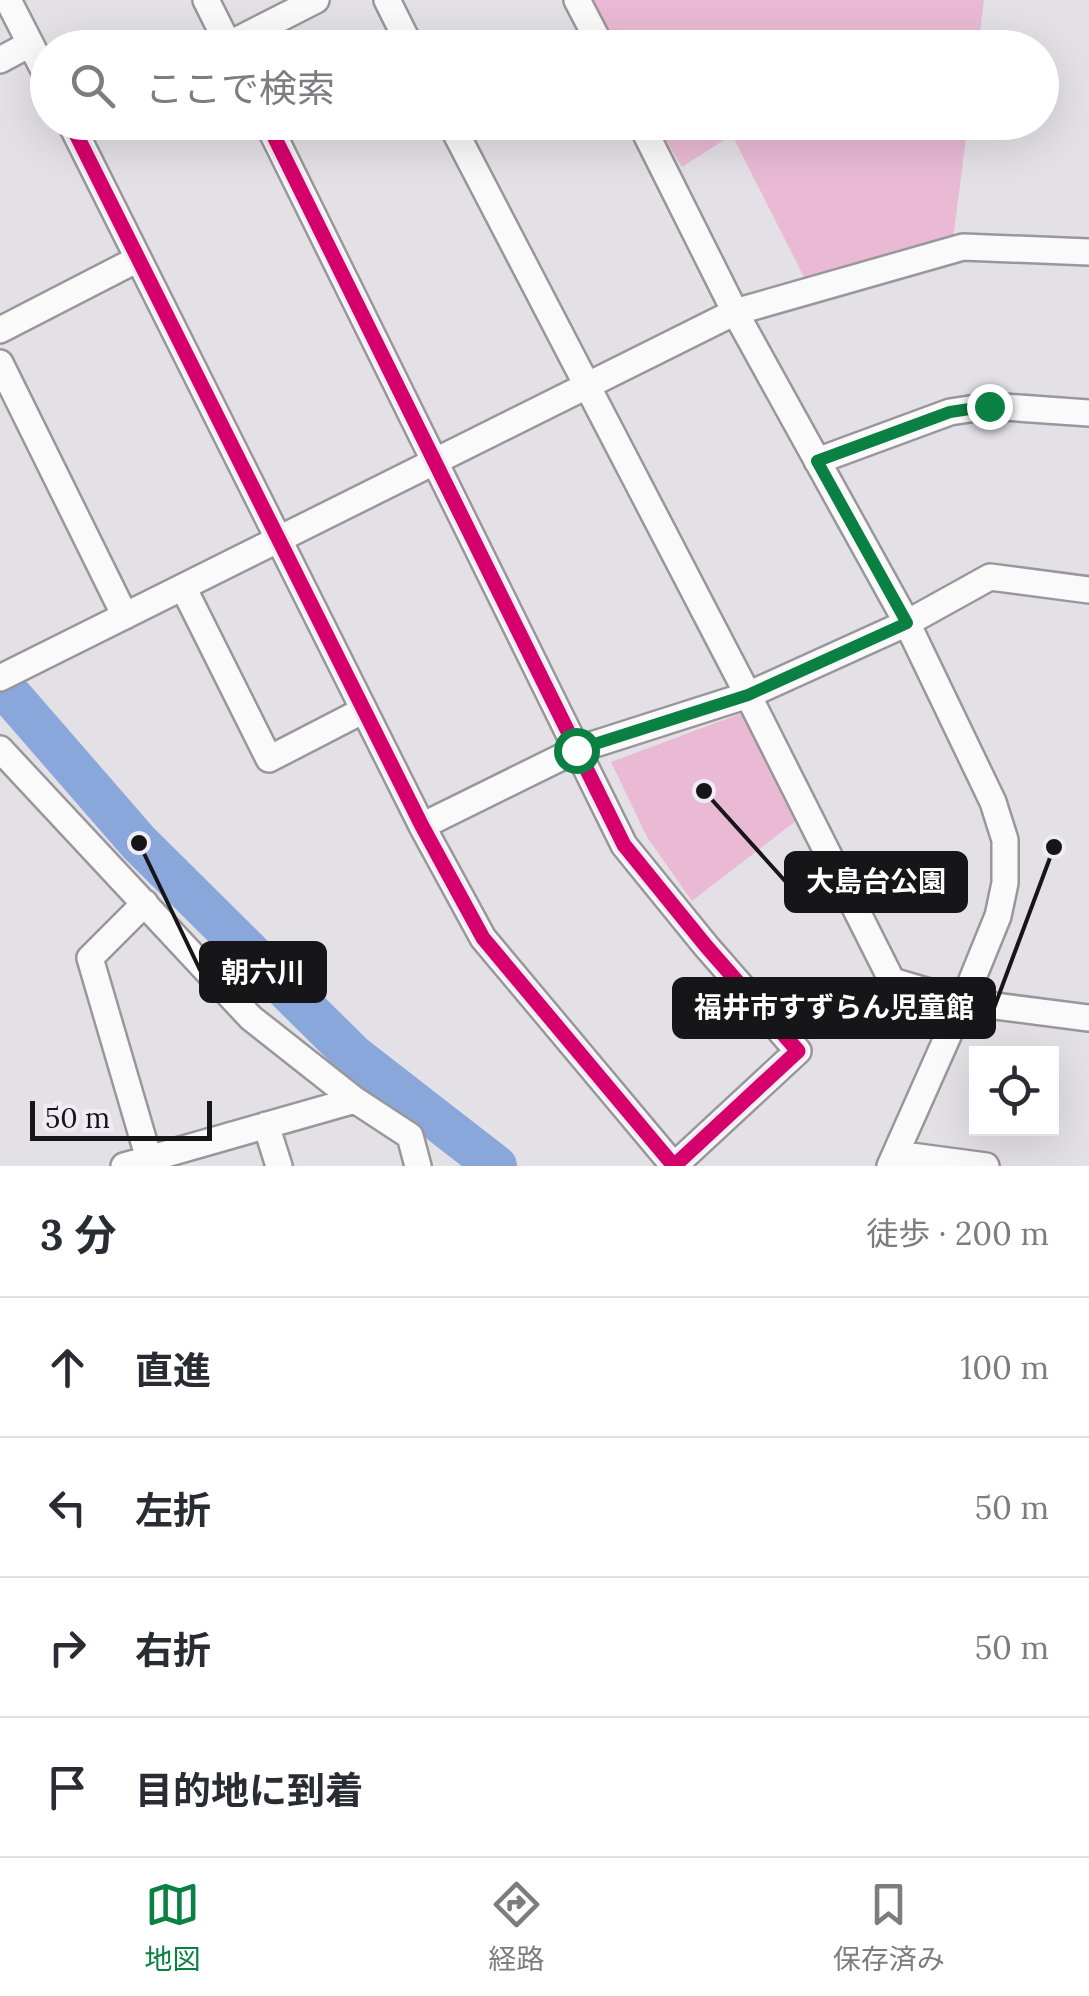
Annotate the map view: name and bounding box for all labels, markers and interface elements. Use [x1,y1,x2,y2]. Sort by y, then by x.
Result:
search box [30,30,1059,140]
icon: search [65,58,120,113]
text: ここで検索 [145,64,335,112]
route end [967,384,1013,430]
route start [554,728,600,774]
callout: 大島台公園 [786,853,966,911]
text: 大島台公園 [806,863,946,899]
callout: 朝六川 [201,943,325,1001]
text: 朝六川 [221,954,305,990]
callout: 福井市すずらん児童館 [674,979,994,1037]
text: 福井市すずらん児童館 [694,989,974,1025]
map controls [969,1046,1059,1136]
button: locate [969,1046,1059,1136]
scale bar [30,1096,212,1140]
text: 50 m [45,1100,110,1136]
text: 3 分 [40,1208,117,1262]
text: 徒歩 · 200 m [866,1213,1049,1254]
icon: ahead [40,1340,95,1395]
text: 直進 [135,1346,211,1394]
text: 100 m [961,1347,1049,1388]
icon: left [40,1480,95,1535]
text: 左折 [135,1486,211,1534]
text: 50 m [975,1487,1049,1528]
icon: right [40,1620,95,1675]
text: 右折 [135,1626,211,1674]
text: 50 m [975,1627,1049,1668]
icon: arrive [40,1760,95,1815]
text: 目的地に到着 [135,1766,363,1814]
tab: 地図 [144,1877,200,1977]
tab: 経路 [488,1877,545,1977]
tab: 保存済み [833,1877,945,1977]

